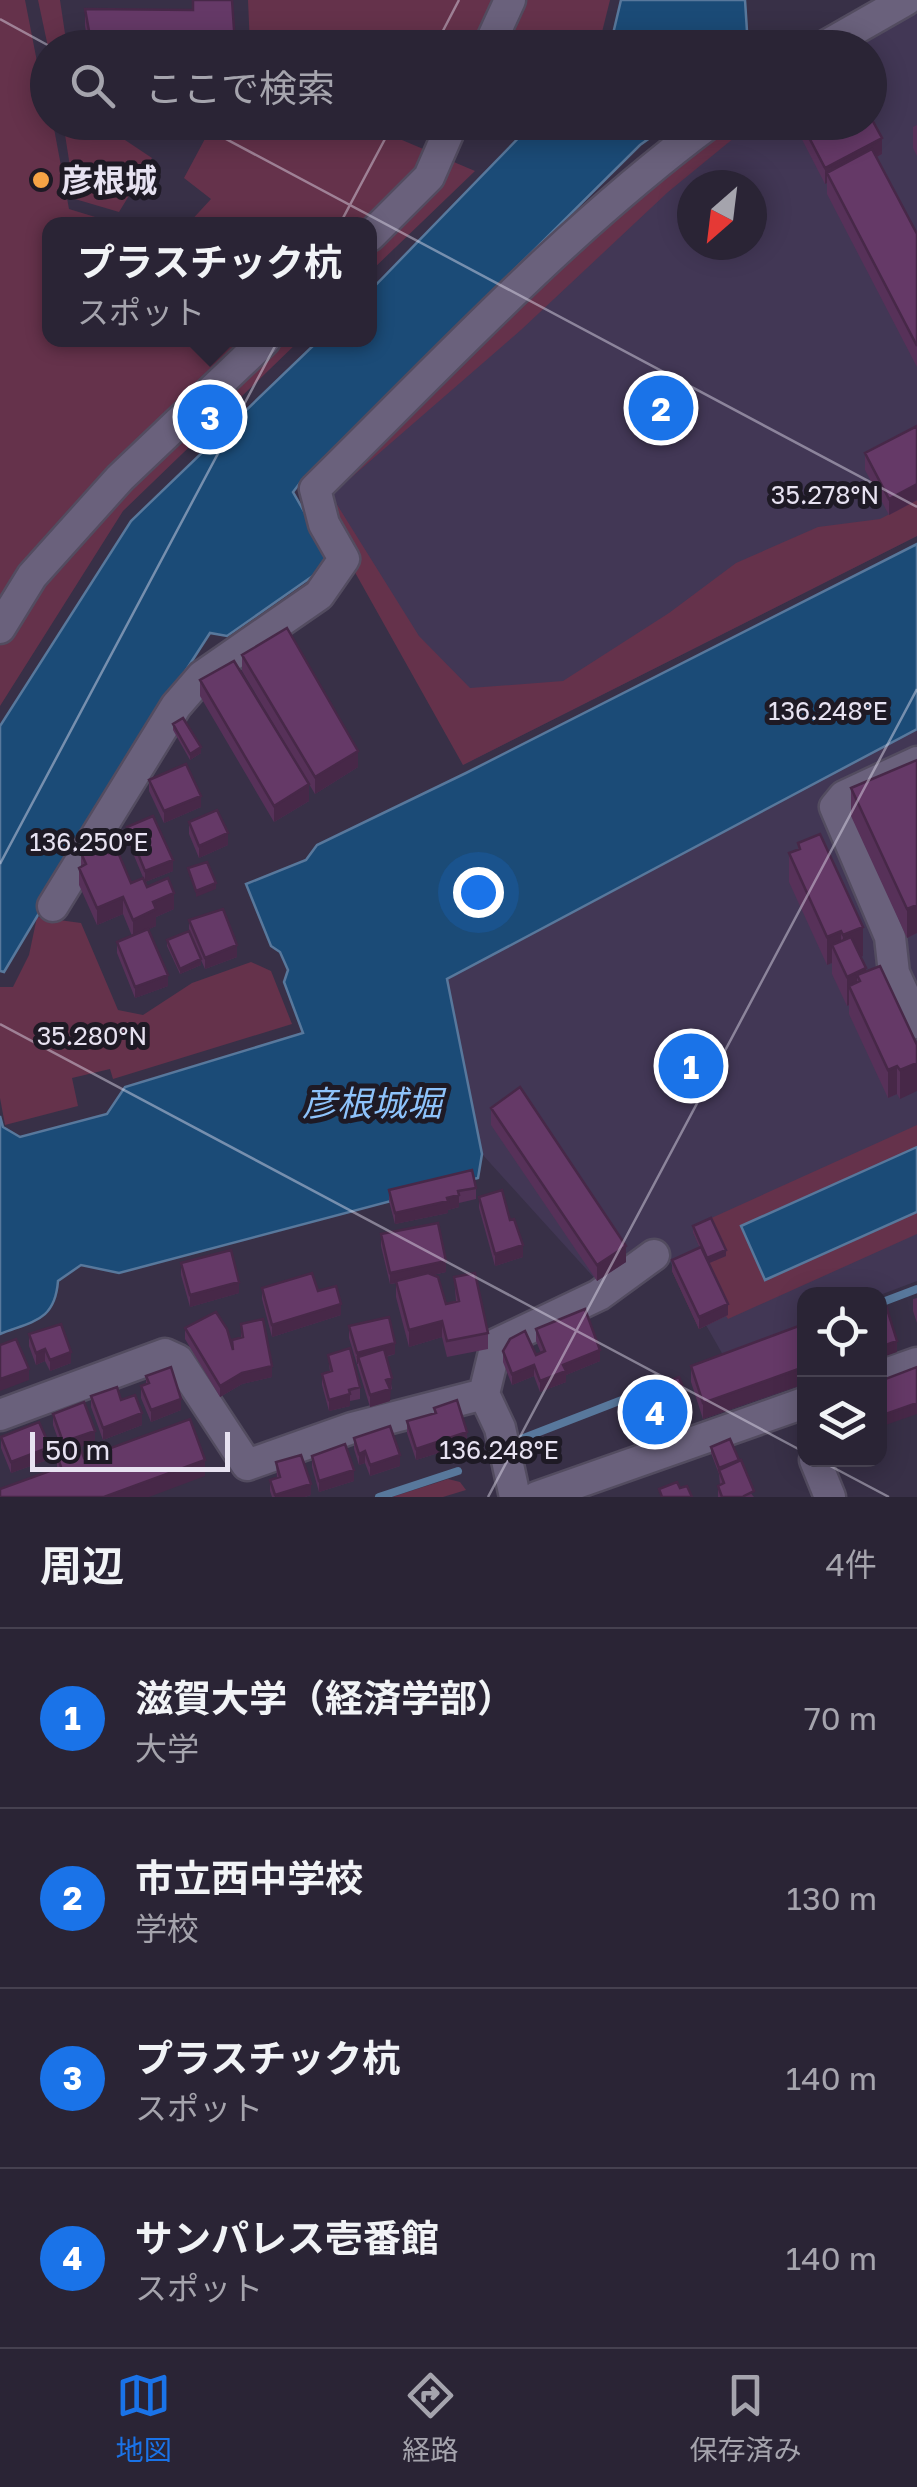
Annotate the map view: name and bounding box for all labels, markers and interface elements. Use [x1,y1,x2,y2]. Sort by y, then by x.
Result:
search box [30,30,887,140]
icon: search [65,58,120,113]
text: ここで検索 [145,65,335,110]
place label: 彦根城 [61,161,157,199]
marker: 彦根城 [30,169,52,191]
north arrow [677,170,767,260]
popup [42,217,377,347]
text: プラスチック杭 [77,239,342,284]
text: スポット [77,293,205,331]
pin: 2 [628,370,694,446]
pin: 3 [178,380,242,454]
text: 35.278°N [771,479,879,510]
text: 136.248°E [768,695,888,726]
text: 136.250°E [30,826,148,857]
your location [453,867,504,918]
text: 35.280°N [37,1020,147,1051]
pin: 1 [658,1028,724,1104]
water label: 彦根城堀 [302,1082,447,1124]
map controls [797,1287,887,1467]
button: locate [797,1287,887,1377]
pin: 4 [622,1374,688,1450]
button: layers [797,1377,887,1467]
scale bar [30,1427,230,1472]
text: 50 m [45,1433,110,1466]
text: 136.248°E [439,1434,559,1465]
text: 周辺 [40,1540,124,1590]
text: 4件 [825,1545,877,1583]
text: 滋賀大学（経済学部） [135,1675,515,1720]
text: 1 [64,1699,81,1737]
text: 70 m [804,1699,877,1737]
text: 大学 [135,1729,199,1767]
text: 市立西中学校 [135,1855,363,1900]
text: 2 [63,1879,82,1917]
text: 130 m [787,1879,877,1917]
text: 学校 [135,1909,199,1947]
text: プラスチック杭 [135,2035,400,2080]
text: 3 [63,2059,82,2097]
text: 140 m [786,2059,877,2097]
text: スポット [135,2089,263,2127]
text: サンパレス壱番館 [135,2215,439,2260]
text: 4 [62,2239,83,2277]
text: 140 m [786,2239,877,2277]
text: スポット [135,2269,263,2307]
tab: 地図 [115,2368,172,2468]
tab: 経路 [402,2368,459,2468]
tab: 保存済み [689,2368,802,2468]

